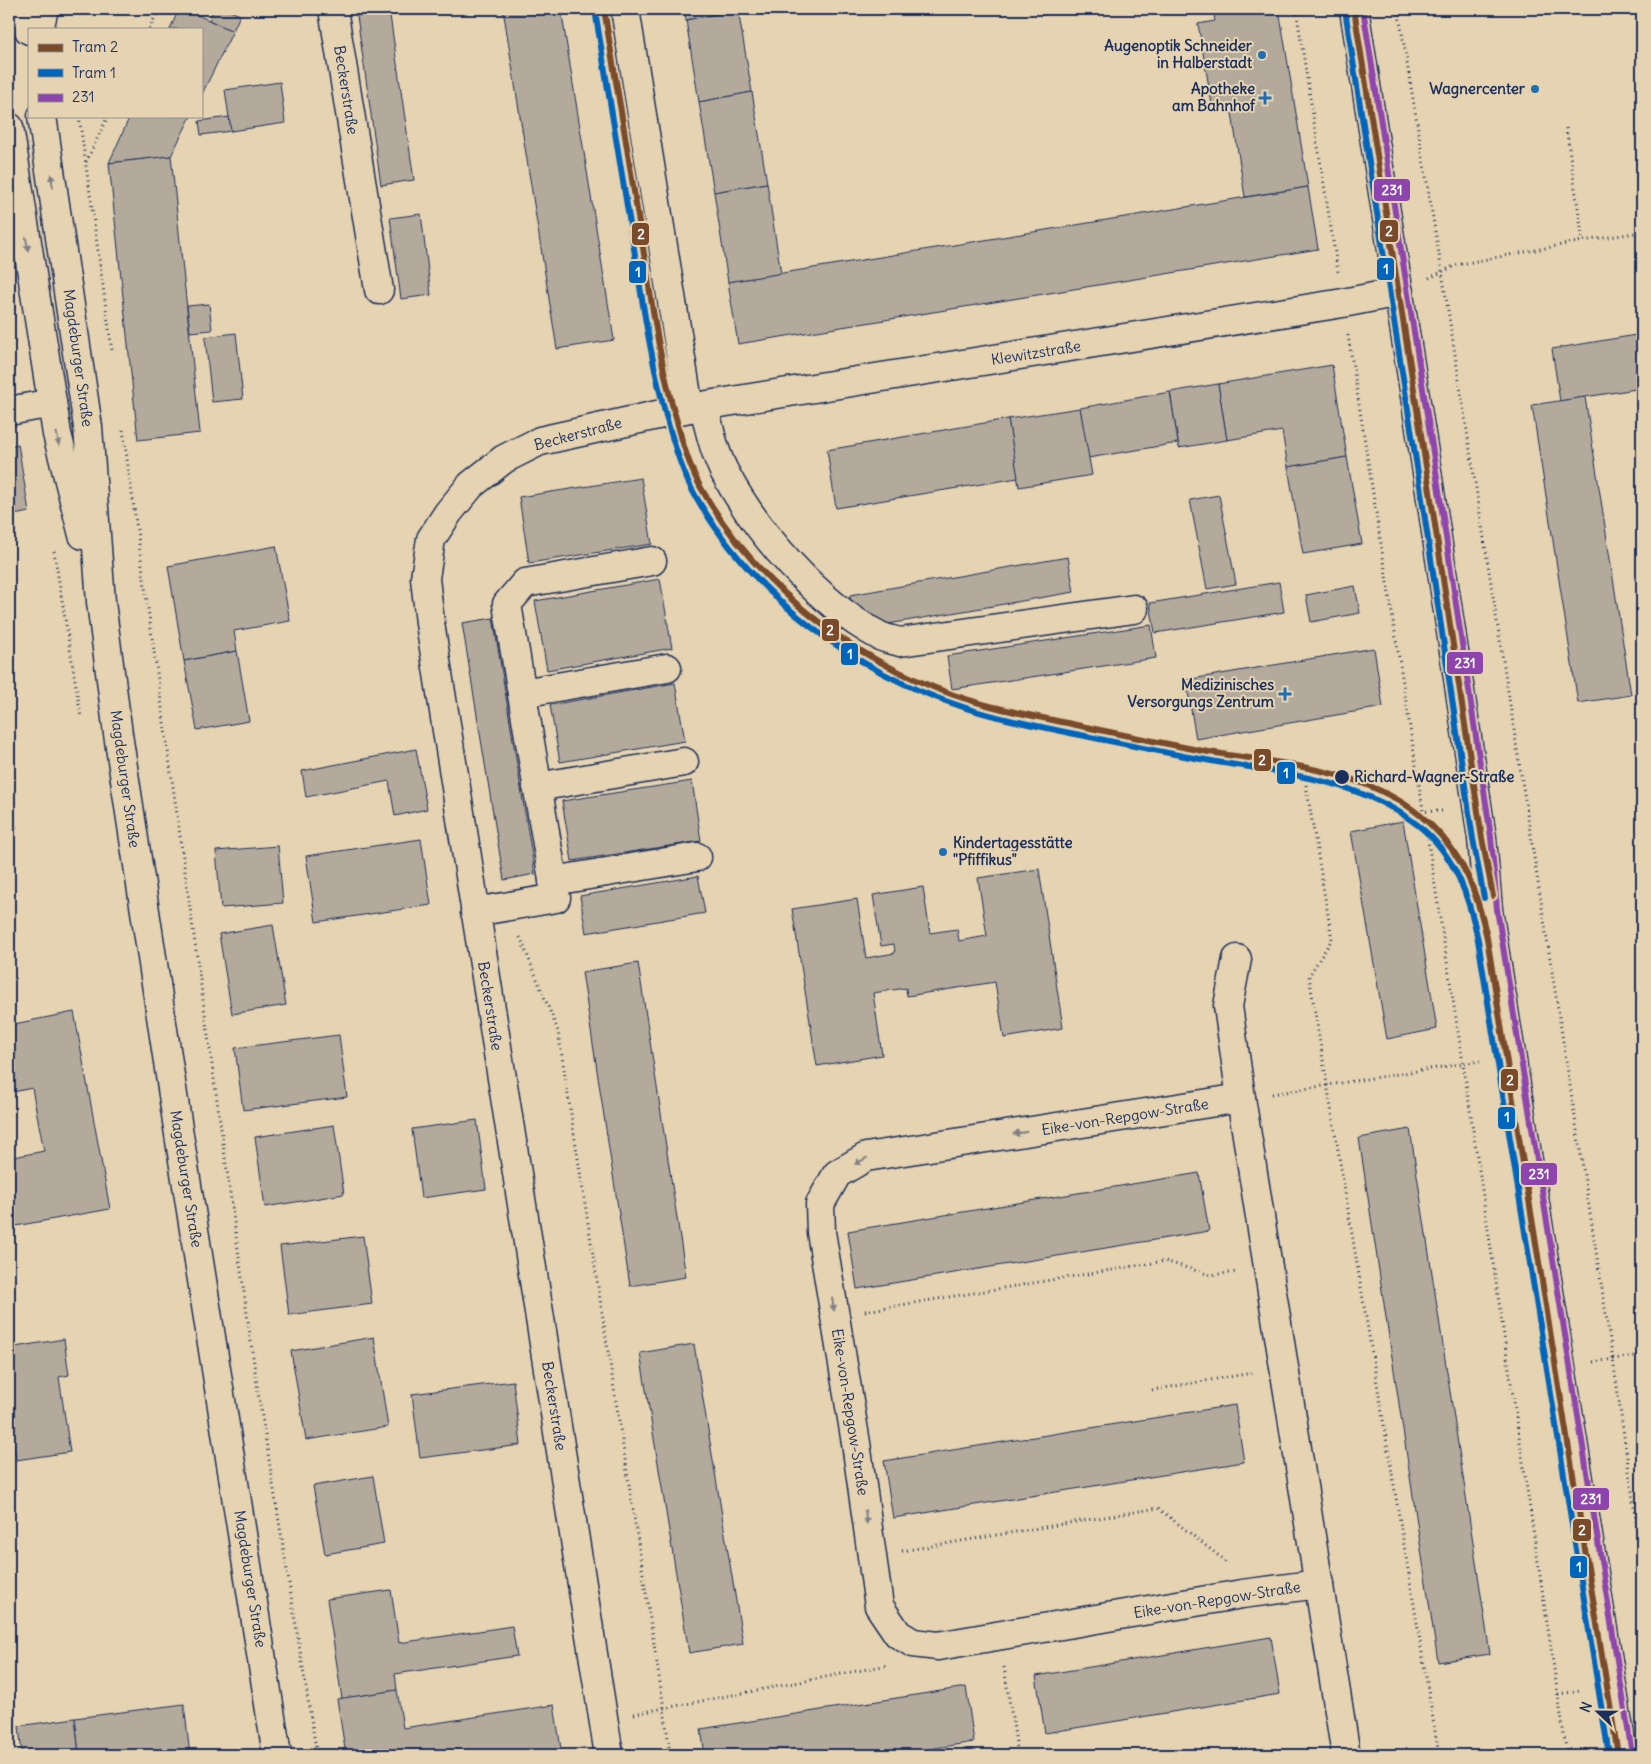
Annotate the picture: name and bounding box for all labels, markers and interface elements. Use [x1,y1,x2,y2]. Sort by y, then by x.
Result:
legend [28,28,202,118]
place label: Augenoptik Schneider in Halberstadt [1104,36,1253,72]
text: Tram 2 [72,37,118,56]
street label: Beckerstraße [330,44,363,136]
marker: Augenoptik Schneider in Halberstadt [1256,49,1268,61]
text: Tram 1 [72,63,116,82]
place label: Apotheke am Bahnhof [1172,79,1256,115]
place label: Wagnercenter [1429,79,1526,99]
marker: Wagnercenter [1529,83,1541,95]
text: 231 [72,87,95,106]
marker: Apotheke am Bahnhof [1259,92,1271,104]
one-way arrow [47,173,55,189]
line badge: 231 [1373,178,1411,202]
text: 231 [1381,181,1403,199]
line badge: 2 [1379,219,1399,243]
line badge: 2 [631,222,650,246]
text: 2 [1385,222,1393,240]
text: 2 [637,225,645,243]
one-way arrow [24,236,32,252]
line badge: 1 [1376,257,1395,281]
line badge: 1 [628,260,647,284]
text: 1 [1383,260,1389,278]
text: 1 [635,263,641,281]
street label: Magdeburger Straße [59,288,98,428]
street label: Klewitzstraße [990,336,1082,369]
street label: Beckerstraße [532,413,624,454]
one-way arrow [54,431,62,446]
line badge: 2 [821,618,840,642]
text: 2 [826,621,834,639]
line badge: 1 [840,642,859,666]
text: 1 [847,645,853,663]
line badge: 231 [1446,651,1484,675]
text: 231 [1454,654,1476,672]
place label: Medizinisches Versorgungs Zentrum [1128,675,1274,712]
marker: Medizinisches Versorgungs Zentrum [1278,687,1292,701]
street label: Magdeburger Straße [106,709,145,849]
line badge: 2 [1253,748,1272,772]
text: 2 [1258,751,1266,769]
line badge: 1 [1276,761,1296,785]
text: 1 [1283,764,1289,782]
place label: Richard-Wagner-Straße [1354,767,1514,787]
marker: Richard-Wagner-Straße [1333,768,1351,786]
place label: Kindertagesstätte "Pfiffikus" [953,833,1073,869]
marker: Kindertagesstätte "Pfiffikus" [937,846,949,858]
street label: Beckerstraße [474,960,507,1052]
line badge: 2 [1500,1068,1519,1092]
text: 2 [1506,1071,1514,1089]
street label: Eike-von-Repgow-Straße [1040,1094,1210,1139]
line badge: 1 [1497,1106,1516,1130]
text: 1 [1504,1108,1510,1126]
street label: Magdeburger Straße [166,1109,207,1249]
one-way arrow [1012,1129,1028,1137]
one-way arrow [853,1157,868,1165]
line badge: 231 [1520,1162,1558,1186]
text: 231 [1528,1165,1550,1183]
one-way arrow [829,1297,837,1313]
street label: Eike-von-Repgow-Straße [828,1327,873,1497]
street label: Beckerstraße [538,1360,571,1452]
line badge: 231 [1572,1487,1610,1511]
text: 231 [1580,1490,1602,1508]
street label: Magdeburger Straße [230,1509,271,1649]
one-way arrow [863,1509,871,1525]
line badge: 2 [1572,1518,1592,1542]
text: 2 [1578,1521,1586,1539]
line badge: 1 [1569,1555,1588,1579]
text: 1 [1576,1558,1582,1576]
street label: Eike-von-Repgow-Straße [1132,1577,1302,1622]
north arrow [1574,1686,1624,1736]
text: N [1576,1699,1596,1715]

